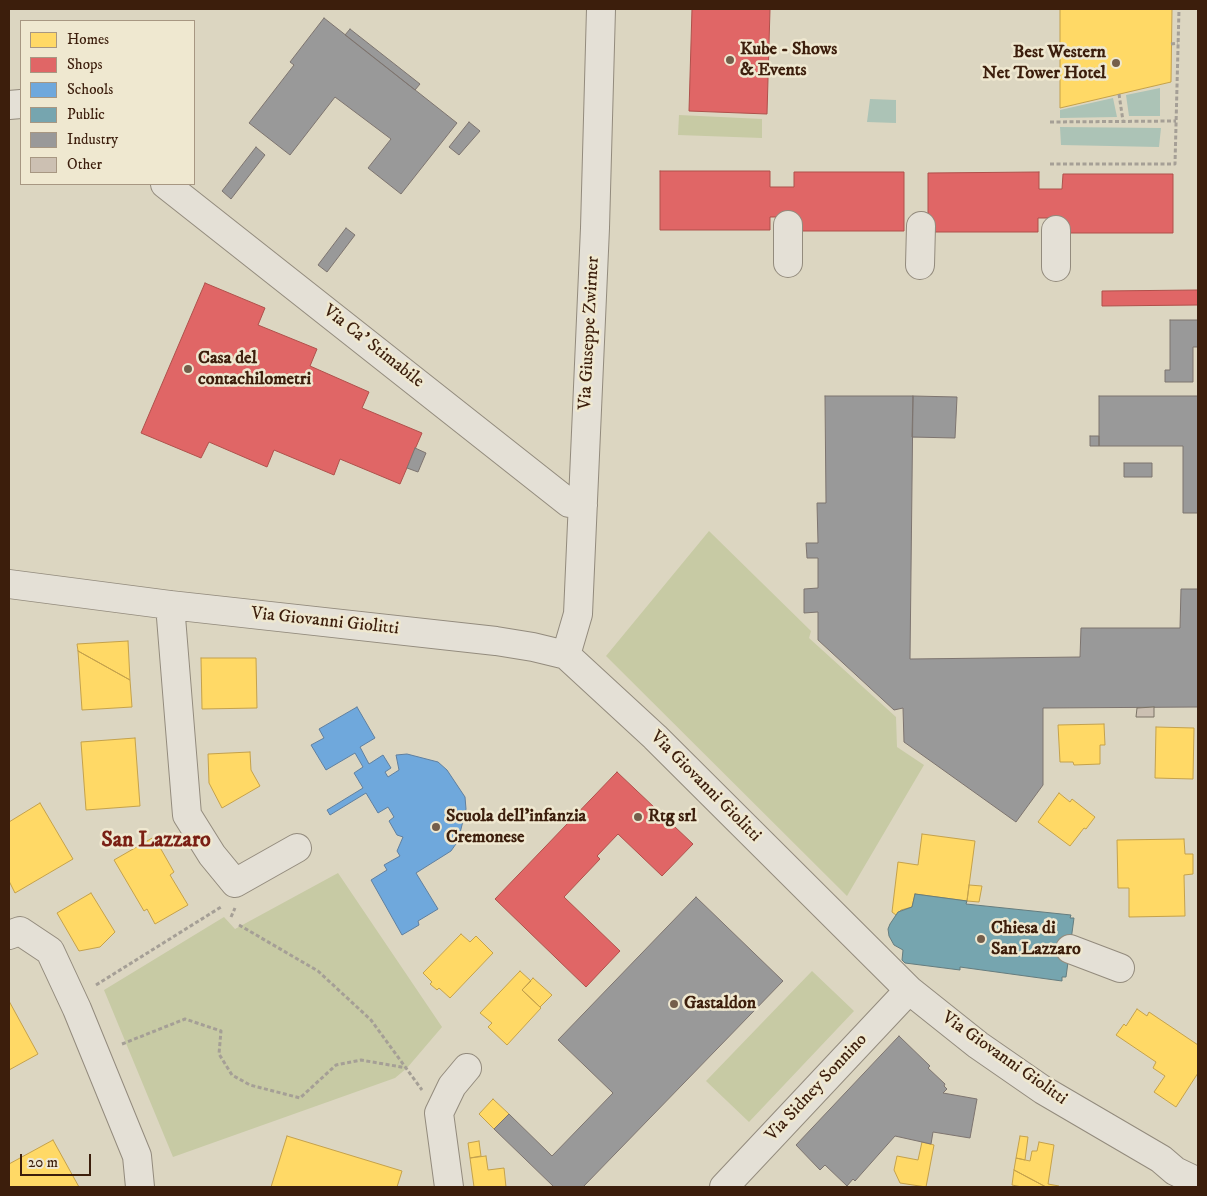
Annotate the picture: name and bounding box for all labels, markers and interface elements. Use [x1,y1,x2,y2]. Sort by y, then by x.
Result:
legend [20,20,195,185]
text: Homes [67,30,109,49]
place label: Kube - Shows & Events [740,39,837,82]
place label: Best Western Net Tower Hotel [982,42,1106,84]
marker: Kube - Shows & Events [724,54,736,66]
text: Shops [67,55,103,74]
marker: Best Western Net Tower Hotel [1110,57,1122,69]
text: Schools [67,80,113,99]
text: Public [67,105,105,124]
text: Industry [67,130,118,149]
text: Other [67,155,102,174]
street label: Via Giuseppe Zwirner [575,256,605,410]
street label: Via Ca' Stimabile [318,301,428,393]
place label: Casa del contachilometri [198,348,311,390]
marker: Casa del contachilometri [182,363,194,375]
street label: Via Giovanni Giolitti [250,604,400,640]
street label: Via Giovanni Giolitti [645,727,765,847]
place label: Scuola dell'infanzia Cremonese [446,806,586,849]
place label: Rtg srl [648,806,696,828]
marker: Rtg srl [632,811,644,823]
marker: Scuola dell'infanzia Cremonese [430,821,442,833]
district label: San Lazzaro [101,828,211,854]
place label: Chiesa di San Lazzaro [991,918,1081,961]
marker: Chiesa di San Lazzaro [975,933,987,945]
place label: Gastaldon [684,993,756,1015]
marker: Gastaldon [668,998,680,1010]
street label: Via Giovanni Giolitti [937,1008,1071,1110]
street label: Via Sidney Sonnino [762,1030,872,1146]
scale bar [22,1144,94,1176]
text: 20 m [28,1153,58,1172]

